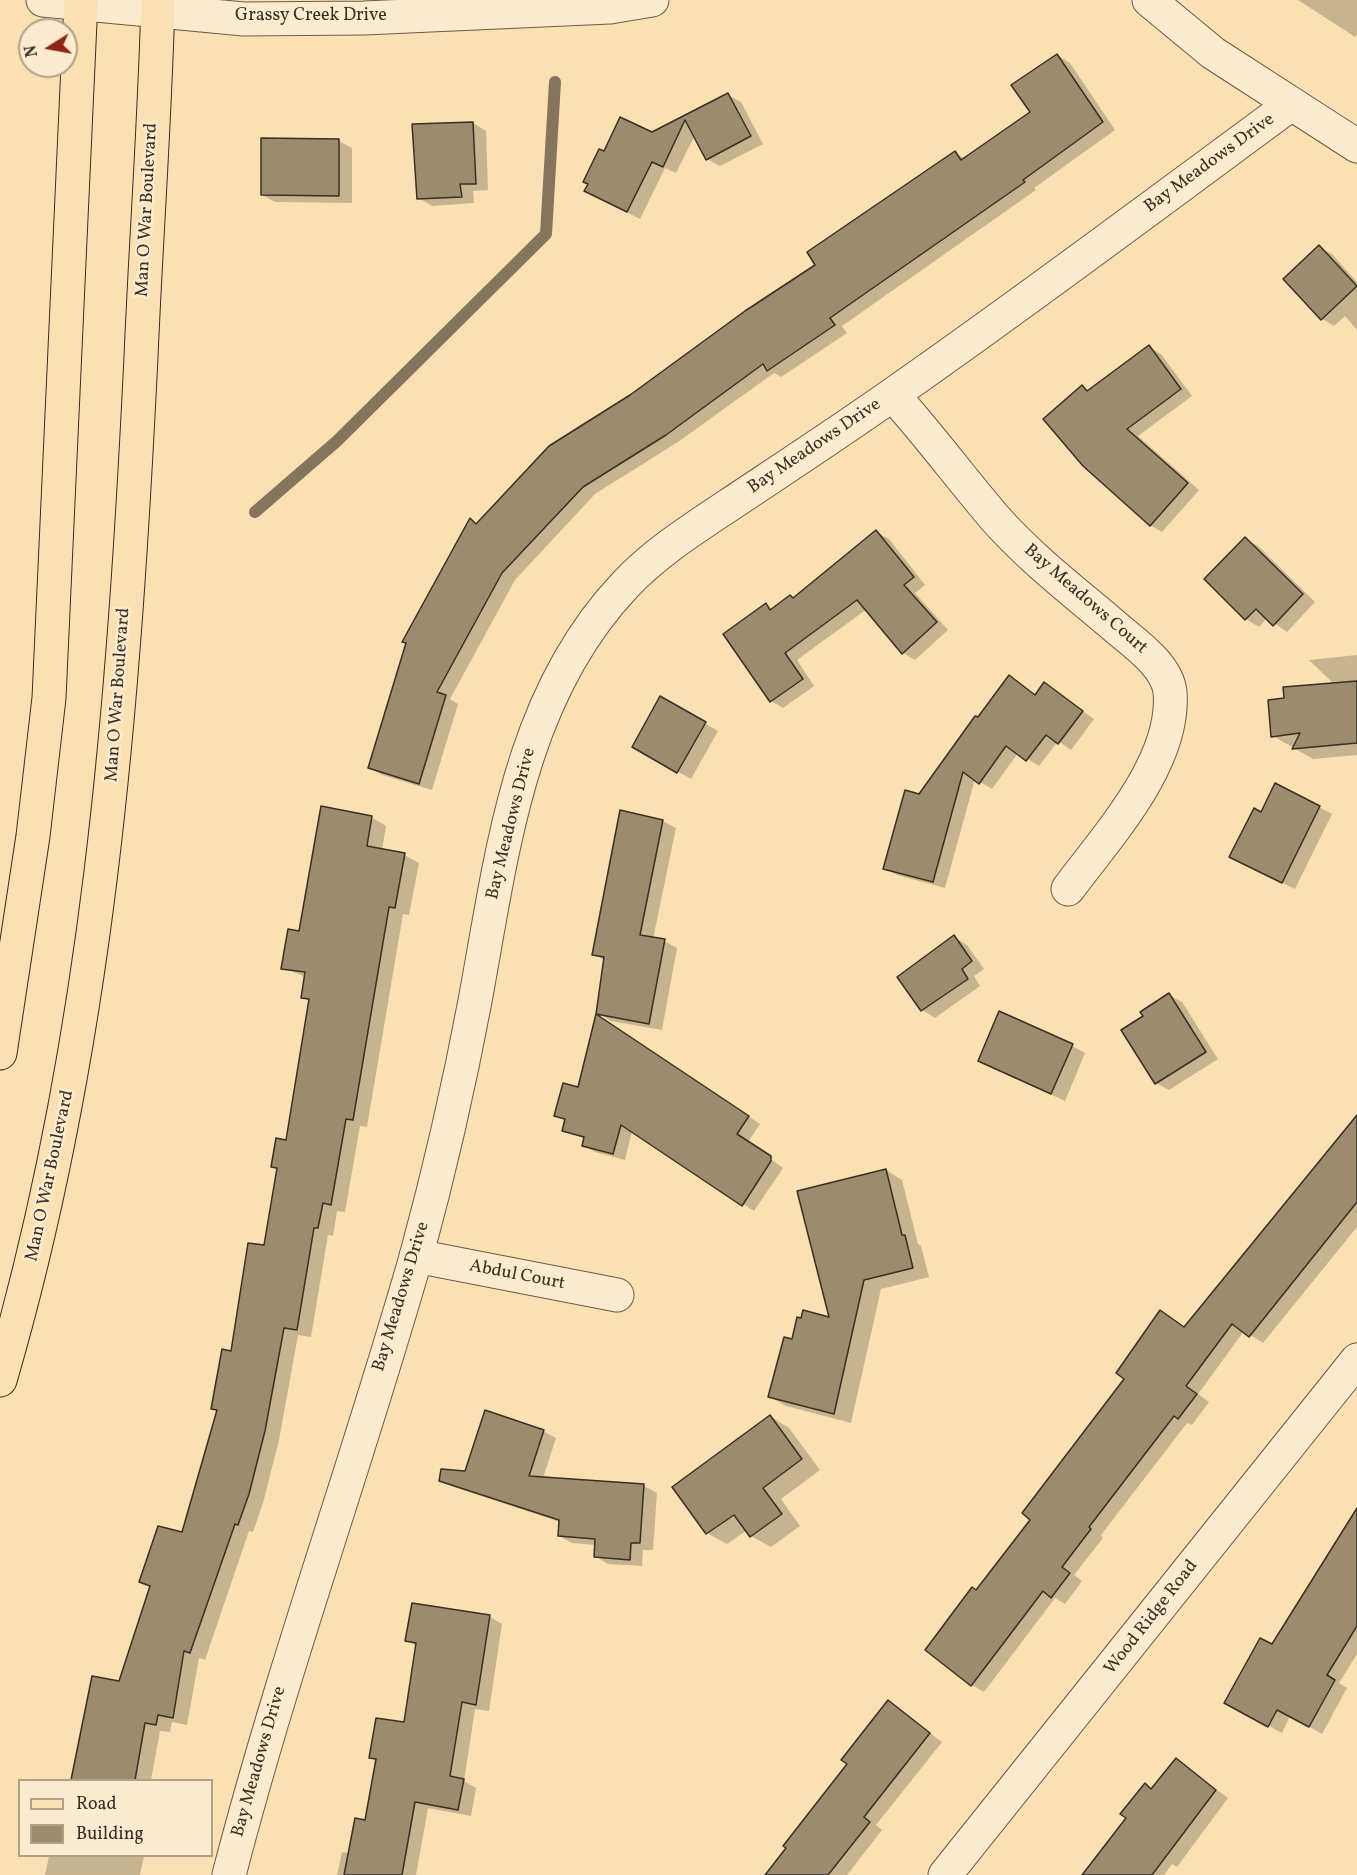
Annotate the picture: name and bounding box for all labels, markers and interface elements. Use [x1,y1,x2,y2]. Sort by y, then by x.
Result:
street label: Grassy Creek Drive [235,6,387,28]
north arrow [18,18,78,78]
text: N [20,43,44,59]
street label: Bay Meadows Drive [1141,110,1279,218]
street label: Man O War Boulevard [133,122,163,298]
street label: Bay Meadows Drive [744,395,886,499]
street label: Bay Meadows Court [1019,540,1151,660]
street label: Man O War Boulevard [102,607,136,783]
street label: Bay Meadows Drive [483,746,541,902]
street label: Man O War Boulevard [22,1088,80,1264]
street label: Bay Meadows Drive [369,1219,435,1375]
street label: Abdul Court [467,1256,567,1296]
street label: Wood Ridge Road [1101,1556,1203,1680]
street label: Bay Meadows Drive [228,1684,292,1840]
legend [18,1779,213,1857]
text: Road [76,1792,117,1817]
text: Building [76,1822,144,1847]

